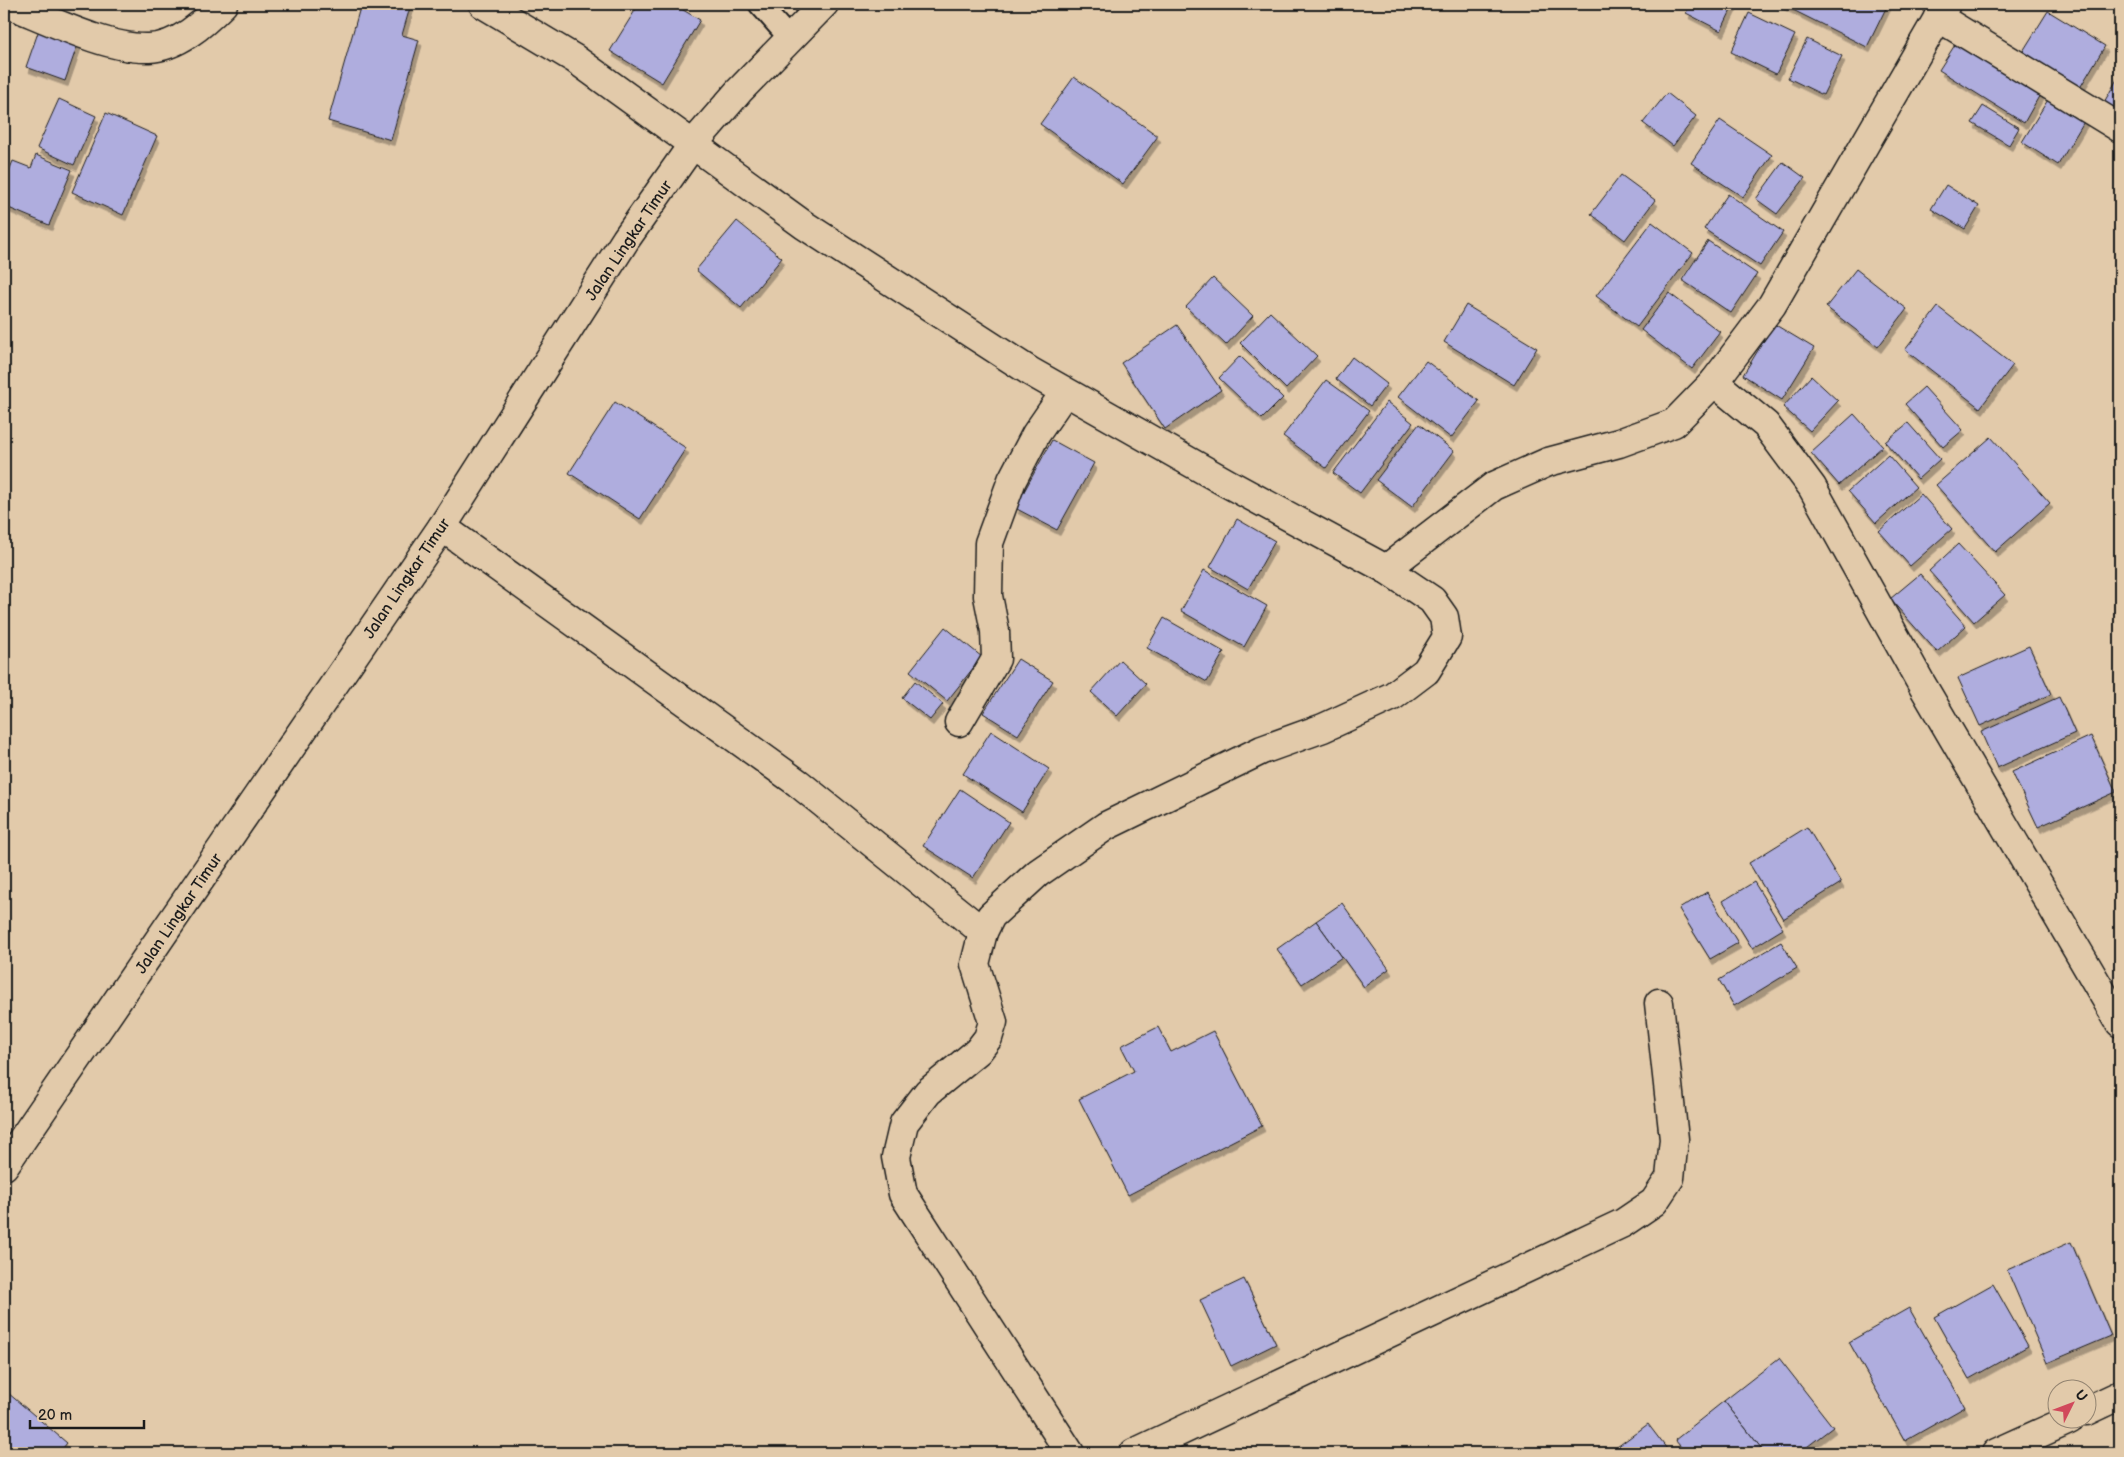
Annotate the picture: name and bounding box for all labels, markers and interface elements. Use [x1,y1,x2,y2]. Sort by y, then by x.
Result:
street label: Jalan Lingkar Timur [582,177,677,305]
street label: Jalan Lingkar Timur [360,515,455,643]
street label: Jalan Lingkar Timur [132,850,227,978]
north arrow [2046,1380,2096,1430]
text: U [2072,1386,2091,1405]
scale bar [30,1397,144,1429]
text: 20 m [38,1406,72,1425]

